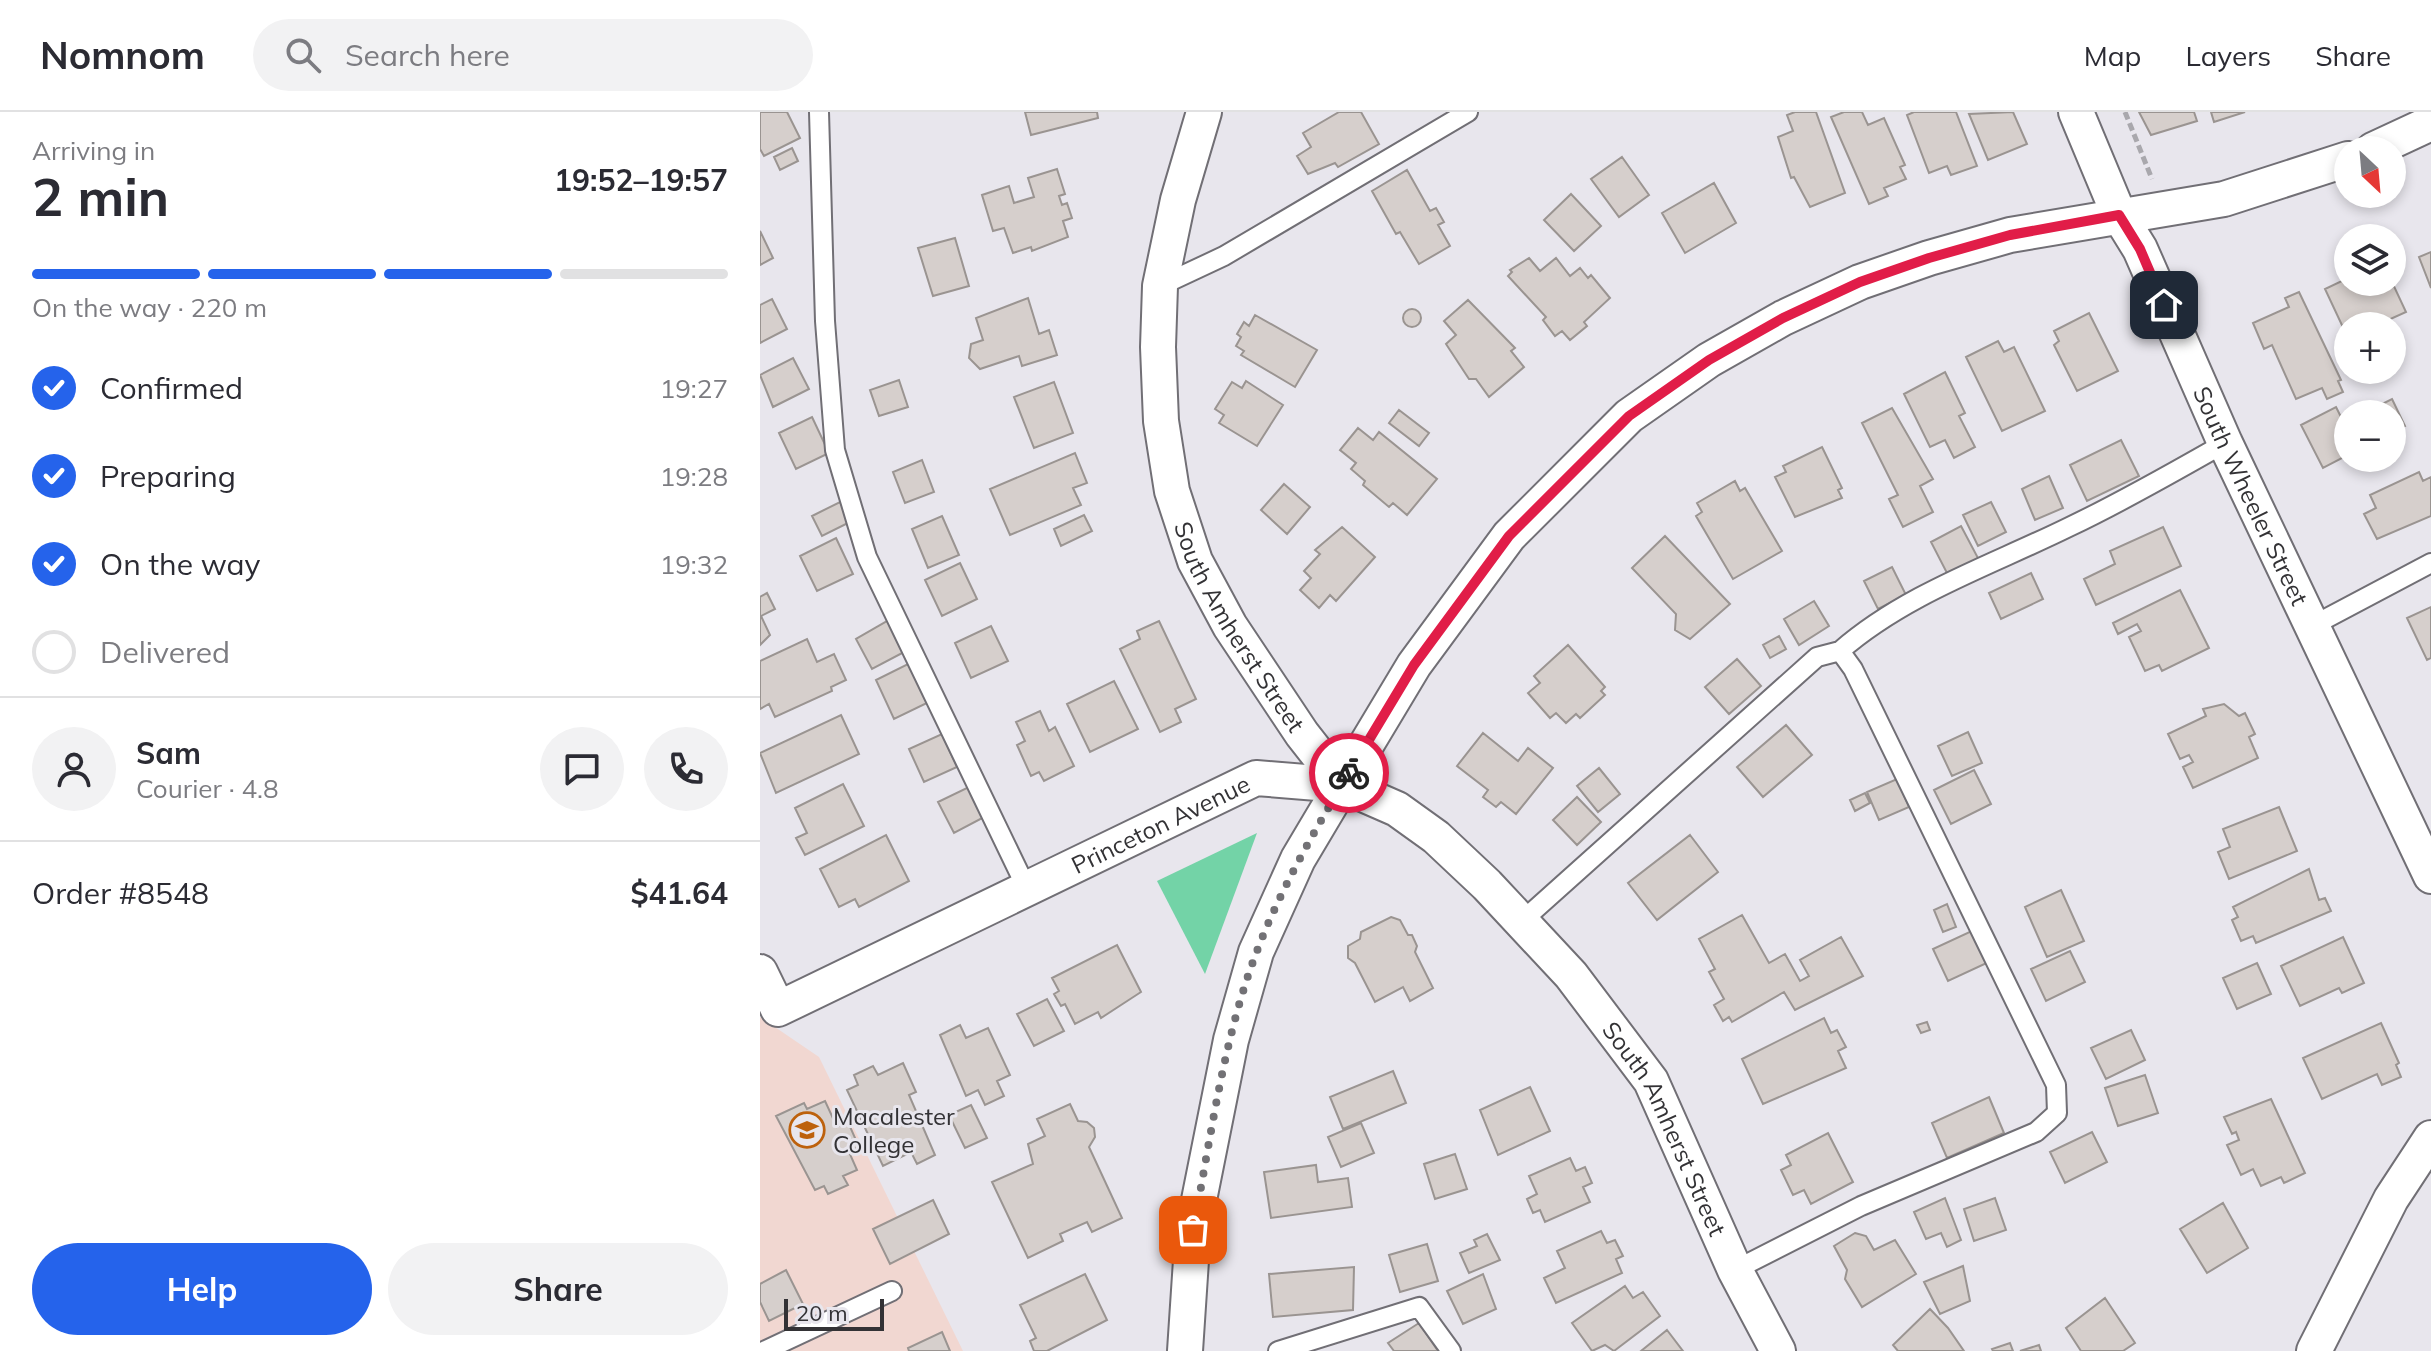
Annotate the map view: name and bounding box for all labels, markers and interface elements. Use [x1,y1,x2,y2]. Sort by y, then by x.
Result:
search box [253,19,813,91]
text: Nomnom [40,31,205,79]
icon: search [281,33,325,77]
text: Search here [345,36,510,74]
text: Map [2084,38,2141,73]
text: Layers [2185,38,2271,73]
text: Share [2315,38,2391,73]
text: Arriving in [32,134,155,167]
north arrow [2334,136,2406,208]
map controls [2334,136,2406,472]
text: 19:52–19:57 [554,161,728,199]
text: 2 min [32,164,169,229]
button: layers [2334,224,2406,296]
pin [2130,271,2198,339]
icon: home [2142,283,2186,327]
text: On the way · 220 m [32,291,267,324]
button: + [2334,312,2406,384]
icon: check [32,366,76,410]
text: Confirmed [100,369,243,407]
text: 19:27 [660,372,728,405]
street label: South Wheeler Street [2187,382,2315,610]
button: − [2334,400,2406,472]
icon: check [32,454,76,498]
text: Preparing [100,457,236,495]
text: 19:28 [660,460,728,493]
street label: South Amherst Street [1168,518,1311,738]
icon: check [32,542,76,586]
text: On the way [100,545,260,583]
text: 19:32 [660,548,728,581]
text: Delivered [100,633,230,671]
button: person [32,727,116,811]
button: chat [540,727,624,811]
button: phone [644,727,728,811]
courier [1309,733,1389,813]
text: Sam [136,734,201,772]
icon: bike [1327,751,1371,795]
street label: Princeton Avenue [1066,768,1255,880]
text: Courier · 4.8 [136,772,279,805]
text: Order #8548 [32,874,209,912]
text: $41.64 [631,874,728,912]
street label: South Amherst Street [1596,1015,1733,1240]
place label: Macalester College [833,1101,955,1159]
school or university icon: Macalester College [788,1111,826,1149]
pin [1159,1196,1227,1264]
icon: bag [1171,1208,1215,1252]
button: Help [32,1243,372,1335]
button: Share [388,1243,728,1335]
scale bar [784,1295,884,1331]
text: 20 m [796,1299,847,1327]

